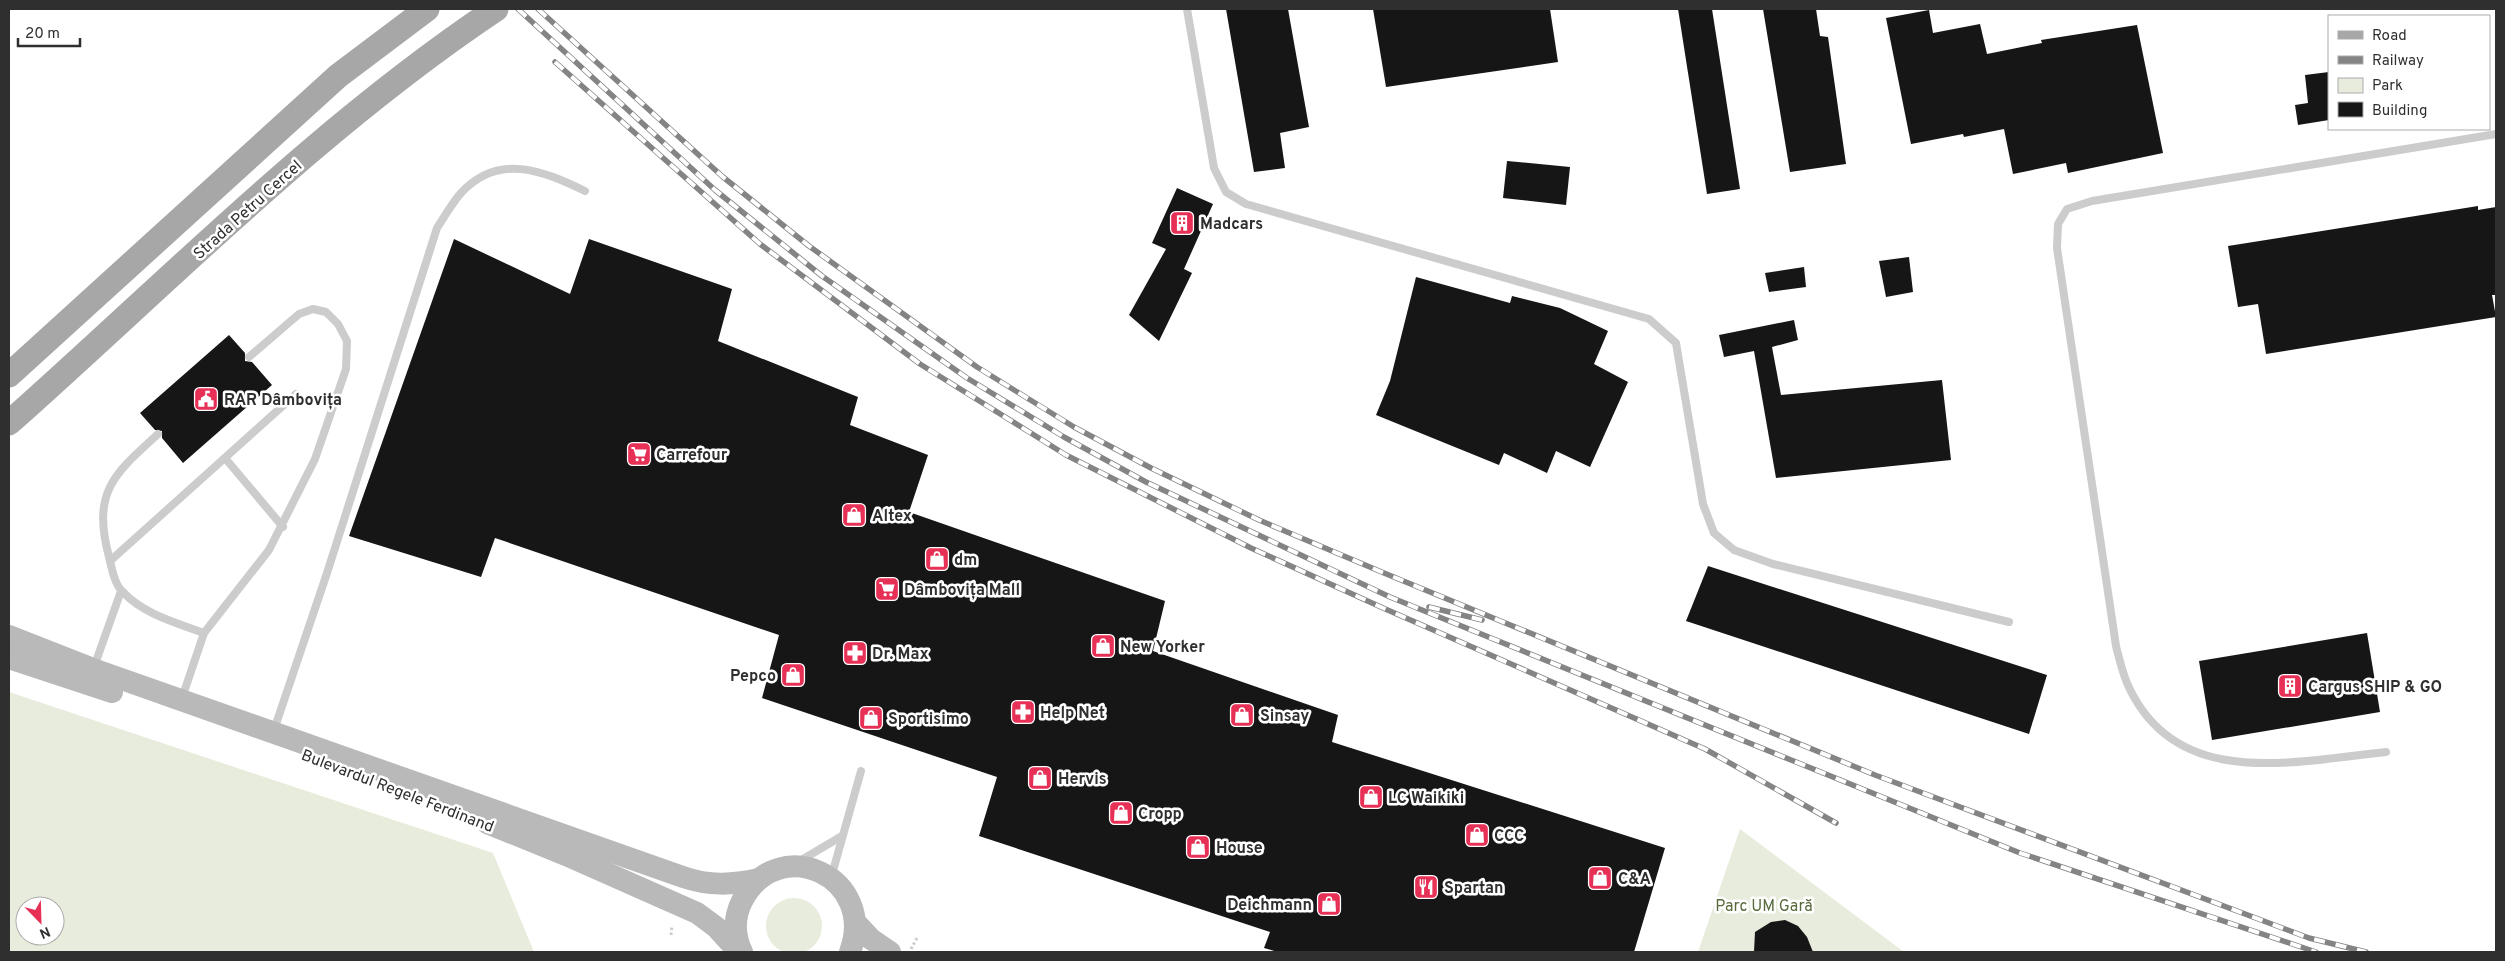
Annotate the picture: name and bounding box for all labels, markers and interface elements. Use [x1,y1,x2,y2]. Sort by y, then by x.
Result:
scale bar [18,15,80,47]
legend [2328,15,2490,130]
text: 20 m [25,25,60,44]
text: Road [2372,27,2407,46]
text: Railway [2372,52,2424,71]
text: Park [2372,77,2403,96]
text: Building [2372,102,2427,121]
street label: Strada Petru Cercel [190,156,307,265]
building icon: Madcars [1169,210,1195,236]
place label: Madcars [1200,215,1263,235]
public building icon: RAR Dâmbovița [193,386,219,412]
place label: RAR Dâmbovița [224,391,342,411]
supermarket icon: Carrefour [626,441,652,467]
place label: Carrefour [656,446,728,466]
shop icon: Altex [841,502,867,528]
place label: Altex [872,507,912,527]
shop icon: dm [924,546,950,572]
place label: dm [954,551,977,571]
supermarket icon: Dâmbovița Mall [874,576,900,602]
place label: Dâmbovița Mall [904,581,1020,601]
shop icon: New Yorker [1090,633,1116,659]
place label: New Yorker [1120,638,1205,658]
pharmacy icon: Dr. Max [842,640,868,666]
place label: Dr. Max [872,645,929,665]
shop icon: Pepco [780,662,806,688]
place label: Pepco [730,667,776,687]
building icon: Cargus SHIP & GO [2277,673,2303,699]
place label: Cargus SHIP & GO [2308,678,2442,698]
pharmacy icon: Help Net [1010,699,1036,725]
shop icon: Sinsay [1229,702,1255,728]
place label: Help Net [1040,704,1105,724]
shop icon: Sportisimo [858,705,884,731]
place label: Sinsay [1260,707,1309,727]
place label: Sportisimo [888,710,969,730]
street label: Bulevardul Regele Ferdinand [298,746,496,838]
shop icon: Hervis [1027,765,1053,791]
place label: Hervis [1058,770,1107,790]
shop icon: LC Waikiki [1358,784,1384,810]
place label: LC Waikiki [1388,789,1464,809]
shop icon: Cropp [1108,800,1134,826]
place label: Cropp [1138,805,1182,825]
shop icon: CCC [1464,822,1490,848]
place label: CCC [1494,827,1524,847]
shop icon: House [1185,834,1211,860]
place label: House [1216,839,1263,859]
shop icon: C&A [1587,865,1613,891]
place label: C&A [1618,870,1651,890]
restaurant icon: Spartan [1413,874,1439,900]
place label: Spartan [1444,879,1504,899]
shop icon: Deichmann [1316,891,1342,917]
north arrow [15,896,65,946]
place label: Deichmann [1227,896,1312,916]
park label: Parc UM Gară [1715,897,1813,917]
text: N [37,922,52,941]

